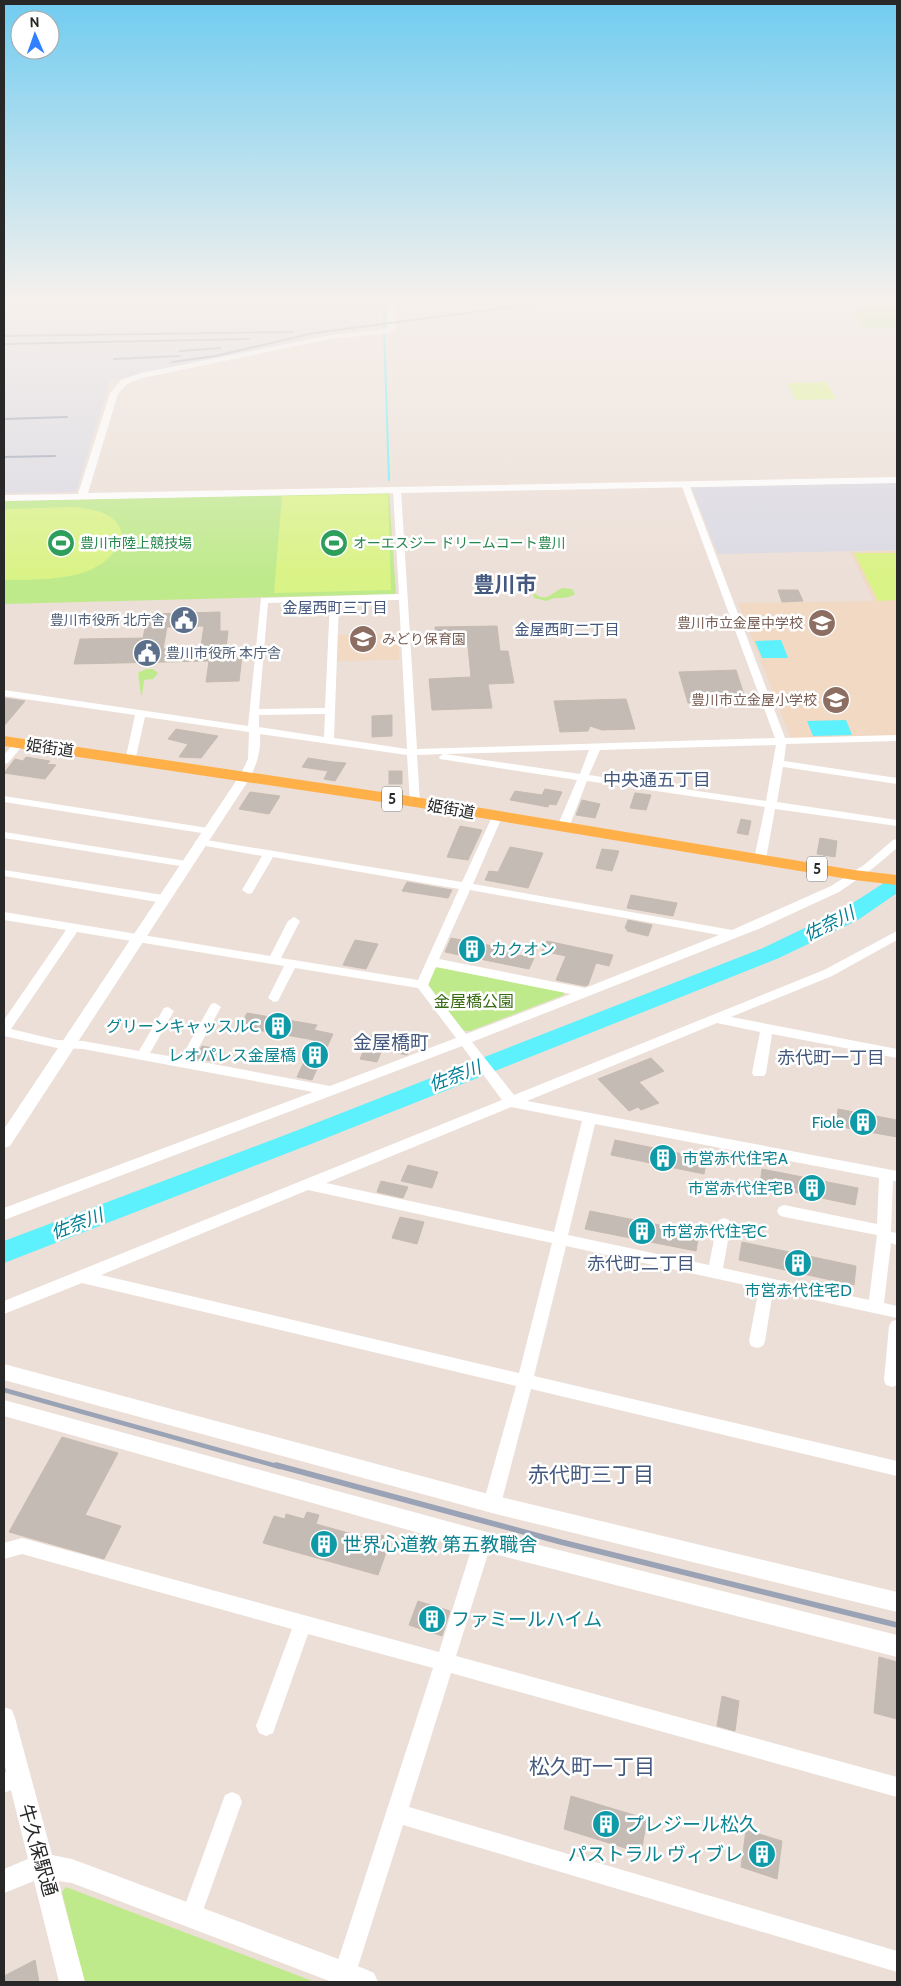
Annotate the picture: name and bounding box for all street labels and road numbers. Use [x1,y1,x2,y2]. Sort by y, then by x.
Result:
street label: 姫街道 [25,735,75,761]
road number: 5 [382,786,402,812]
street label: 姫街道 [426,795,476,823]
road number: 5 [807,856,827,882]
street label: 牛久保駅通 [14,1801,62,1899]

